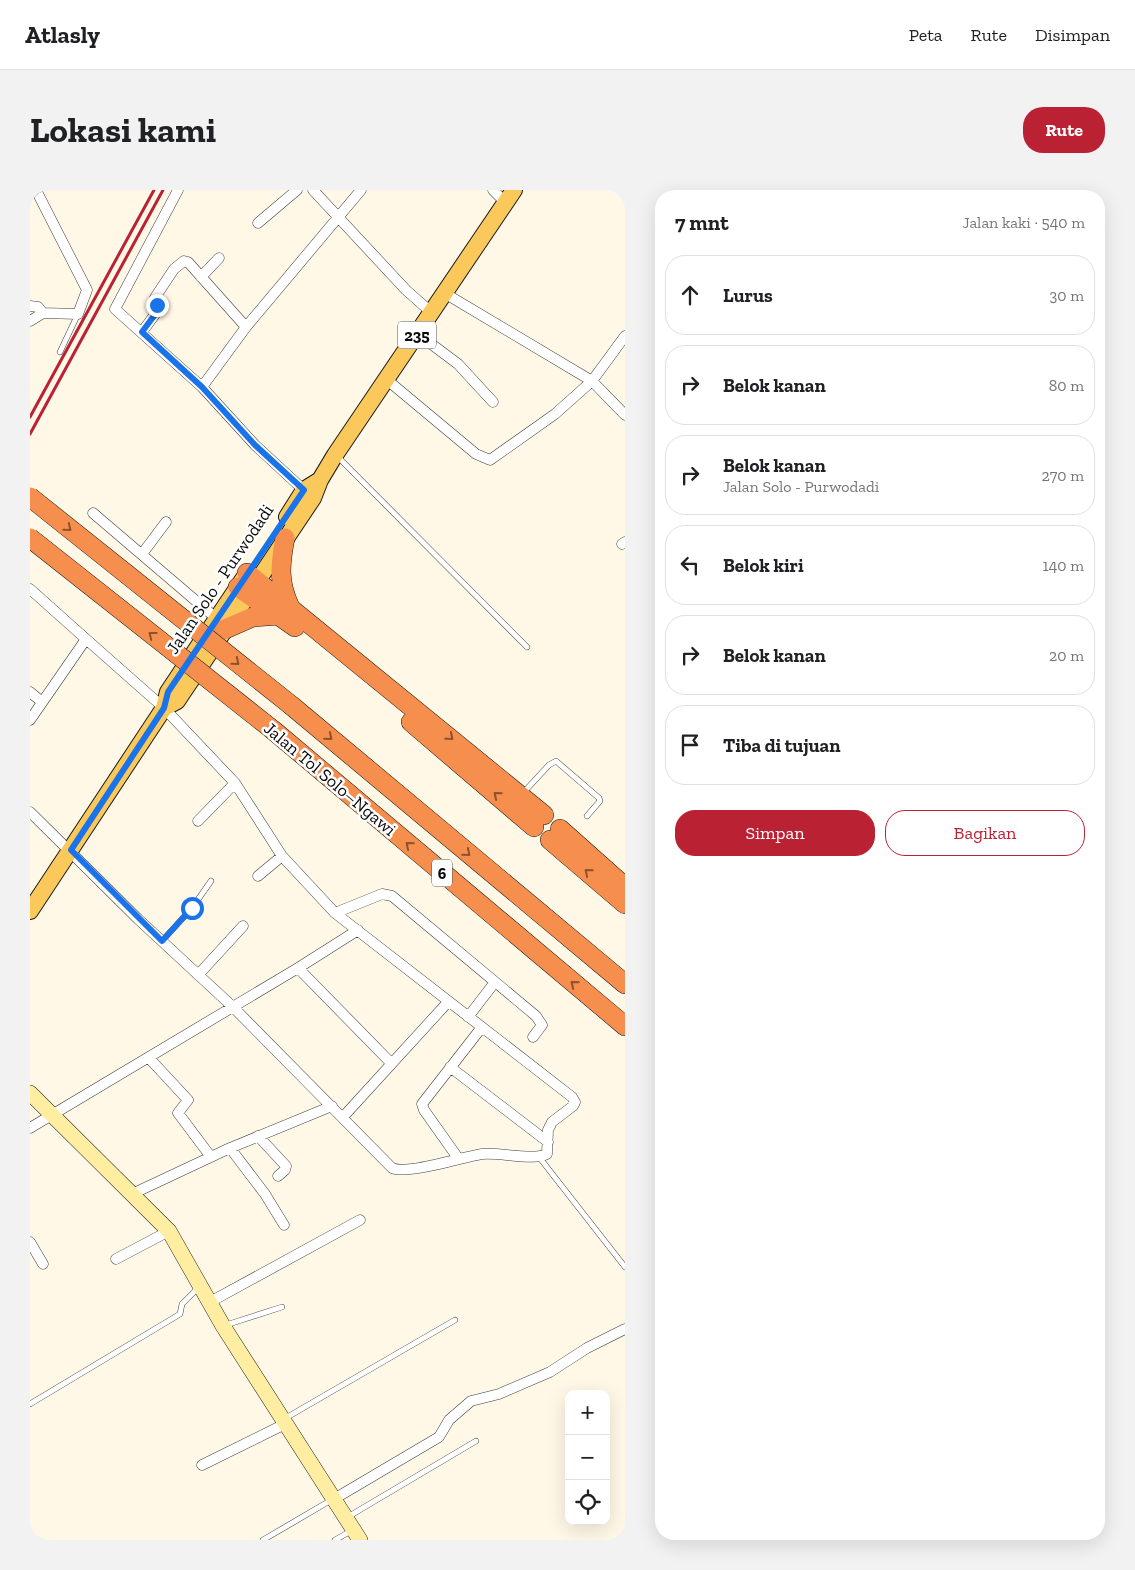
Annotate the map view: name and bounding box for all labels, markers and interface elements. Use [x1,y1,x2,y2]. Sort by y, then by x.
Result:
text: Atlasly [25,20,100,49]
text: Peta [909,24,943,46]
text: Rute [971,24,1007,46]
text: Disimpan [1035,24,1110,46]
button: Rute [1023,107,1105,153]
text: Lokasi kami [30,109,216,151]
text: 7 mnt [675,210,729,235]
text: Jalan kaki · 540 m [963,213,1085,232]
icon: ahead [676,281,704,309]
text: Lurus [723,284,773,307]
text: 30 m [1050,286,1084,305]
route end [146,294,169,317]
road number: 235 [398,322,436,348]
icon: right [676,371,704,399]
text: Belok kanan [723,374,826,397]
text: 80 m [1049,376,1084,395]
text: Belok kanan [723,454,826,477]
icon: right [676,461,704,489]
text: 270 m [1042,466,1084,485]
text: Jalan Solo - Purwodadi [723,477,879,496]
street label: Jalan Solo - Purwodadi [162,500,278,658]
one-way arrow [62,522,71,530]
icon: left [676,551,704,579]
text: Belok kiri [723,554,804,577]
text: 140 m [1043,556,1084,575]
one-way arrow [149,632,158,640]
icon: right [676,641,704,669]
text: Belok kanan [723,644,826,667]
text: 20 m [1049,646,1084,665]
one-way arrow [230,656,239,664]
street label: Jalan Tol Solo–Ngawi [259,717,401,841]
icon: arrive [676,731,704,759]
one-way arrow [323,732,332,740]
one-way arrow [444,732,453,741]
text: Tiba di tujuan [723,734,840,757]
one-way arrow [494,792,503,801]
button: Simpan [675,810,875,856]
button: Bagikan [885,810,1085,856]
one-way arrow [406,842,415,851]
one-way arrow [461,847,470,855]
road number: 6 [432,860,452,886]
one-way arrow [585,870,594,878]
route start [181,897,204,920]
one-way arrow [571,981,580,989]
map controls [565,1390,610,1525]
button: + [565,1390,610,1435]
button: − [565,1435,610,1480]
button: locate [565,1480,610,1525]

